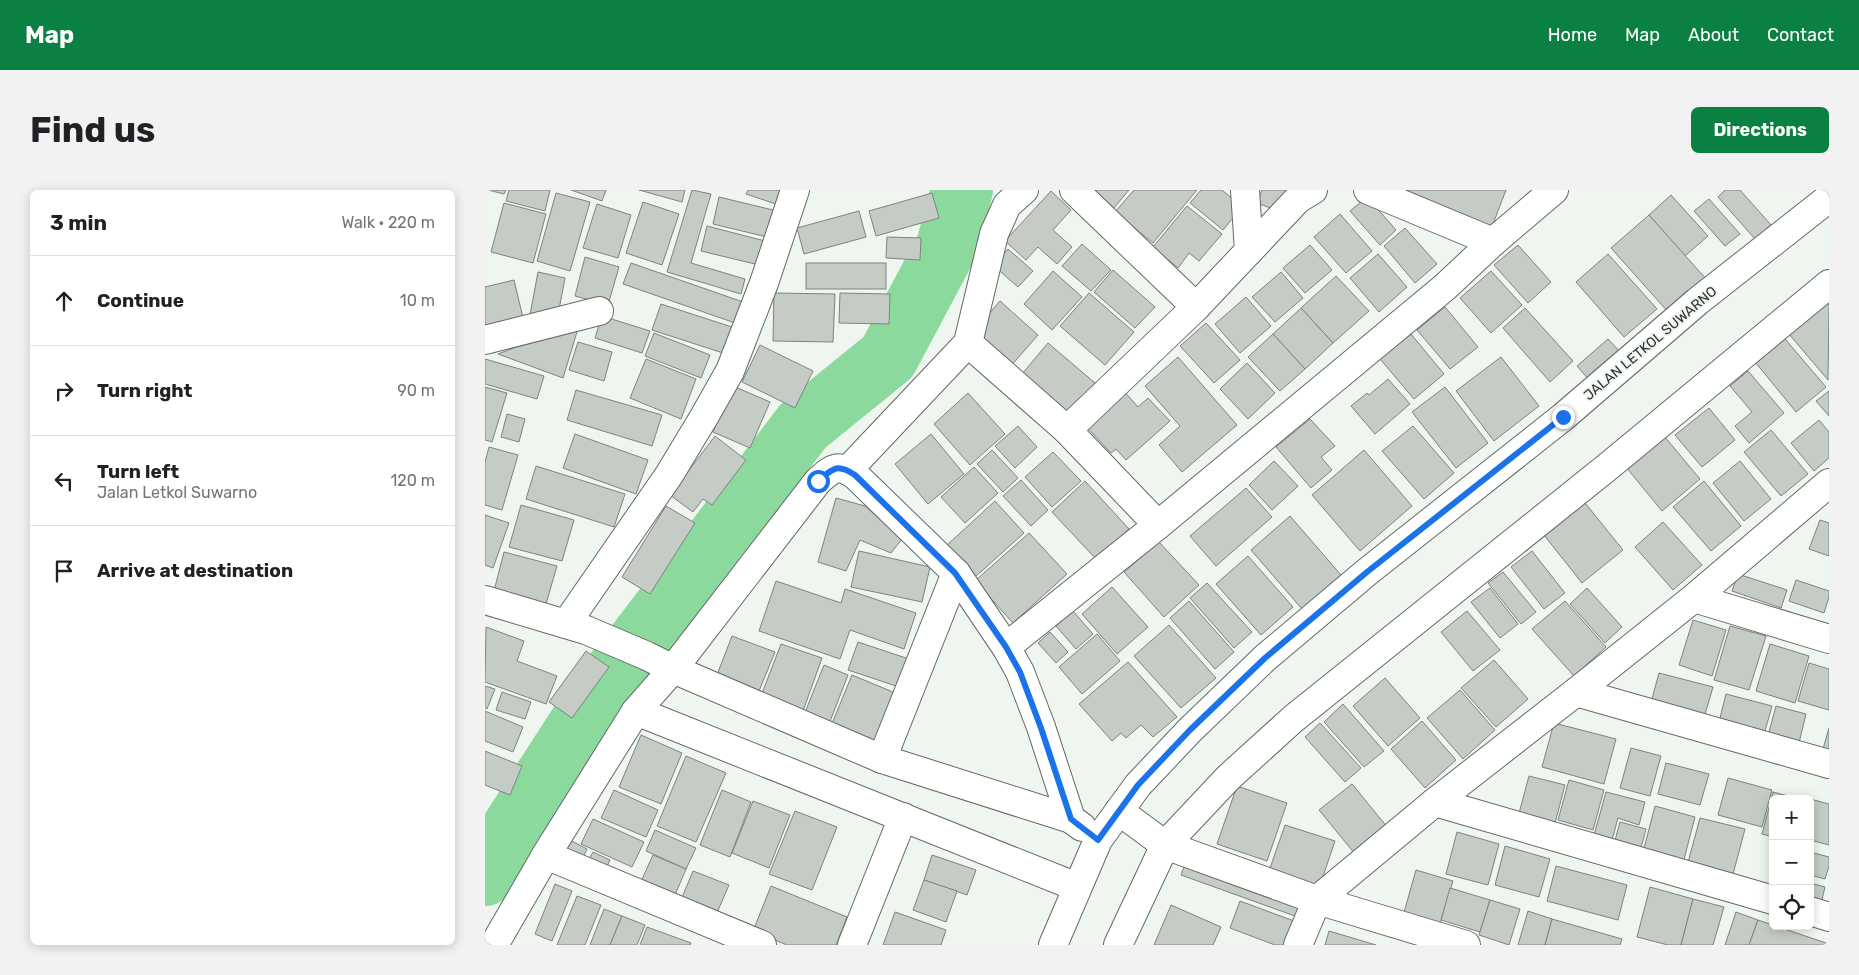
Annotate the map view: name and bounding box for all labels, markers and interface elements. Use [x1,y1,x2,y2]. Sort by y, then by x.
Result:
text: Map [25,21,74,49]
text: Home [1548,24,1597,46]
text: Map [1625,24,1660,46]
text: About [1688,24,1739,46]
text: Contact [1767,24,1834,46]
button: Directions [1691,107,1829,153]
text: Find us [30,109,155,151]
text: 3 min [50,210,107,235]
text: Walk · 220 m [342,213,435,232]
street label: JALAN LETKOL SUWARNO [1580,283,1720,404]
icon: ahead [50,287,78,315]
text: Continue [97,289,184,312]
text: 10 m [400,291,435,310]
icon: right [50,377,78,405]
text: Turn right [97,379,192,402]
text: 90 m [397,381,435,400]
route end [1552,406,1575,429]
text: Turn left [97,460,179,483]
icon: left [50,467,78,495]
route start [807,470,830,493]
text: 120 m [390,471,435,490]
text: Jalan Letkol Suwarno [97,483,257,502]
icon: arrive [50,557,78,585]
text: Arrive at destination [97,559,293,582]
map controls [1769,795,1814,930]
button: + [1769,795,1814,840]
button: − [1769,840,1814,885]
button: locate [1769,885,1814,930]

